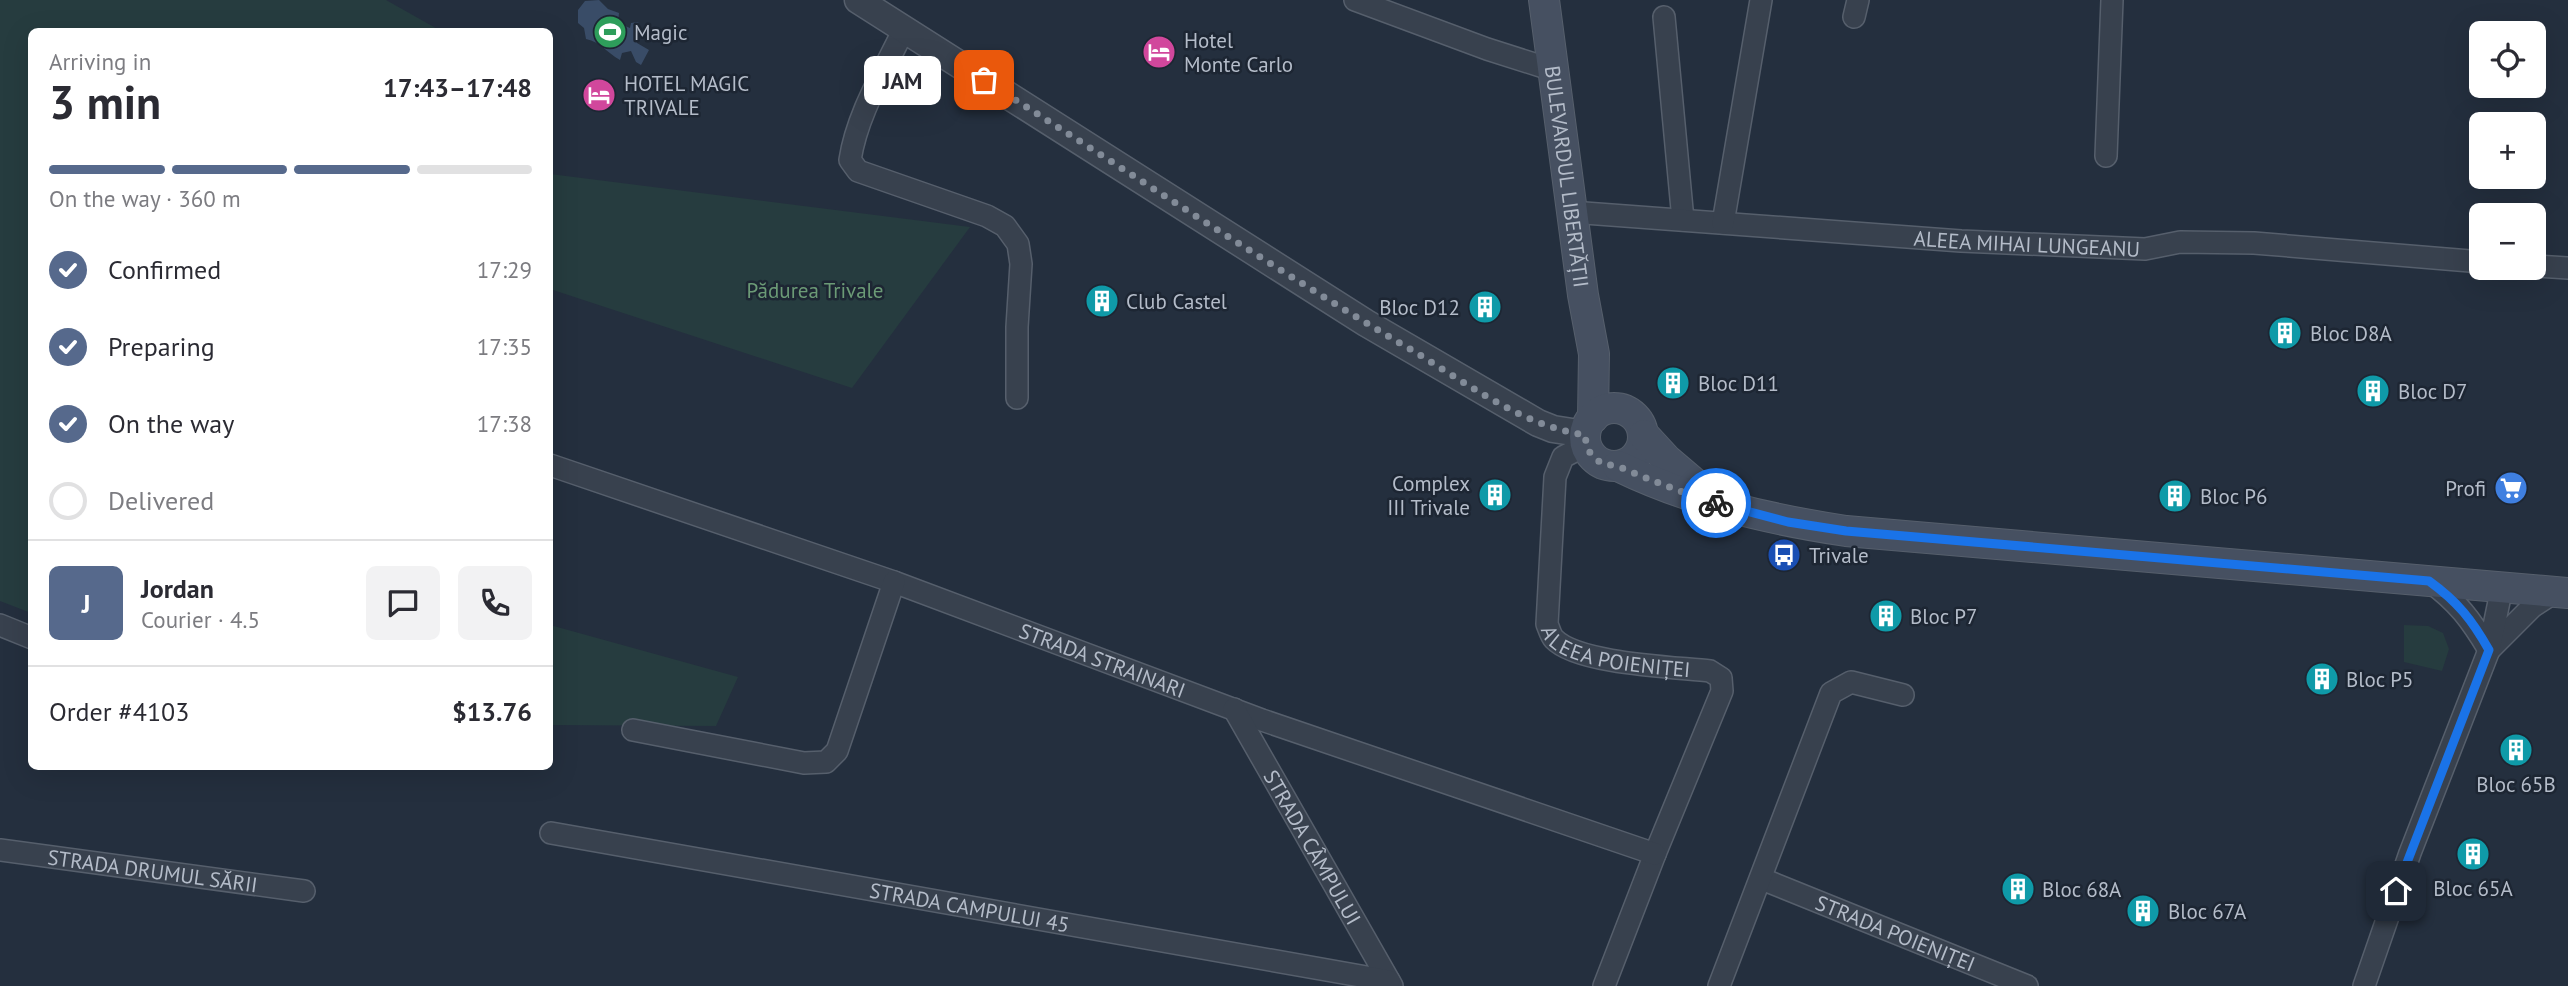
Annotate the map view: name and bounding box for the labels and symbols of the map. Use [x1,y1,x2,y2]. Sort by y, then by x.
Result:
sports icon: Magic [591,13,629,51]
place label: Magic [634,19,687,46]
place label: Hotel Monte Carlo [1184,27,1293,78]
hotel icon: Hotel Monte Carlo [1140,33,1178,71]
pin [954,50,1014,110]
callout: JAM [865,56,942,104]
street label: BULEVARDUL LIBERTĂȚII [1539,64,1595,289]
place label: HOTEL MAGIC TRIVALE [624,70,749,121]
hotel icon: HOTEL MAGIC TRIVALE [580,76,618,114]
street label: ALEEA MIHAI LUNGEANU [1913,224,2141,262]
park label: Pădurea Trivale [747,277,883,304]
building icon: Club Castel [1083,282,1121,320]
place label: Club Castel [1126,288,1227,315]
building icon: Bloc D12 [1466,288,1504,326]
place label: Bloc D12 [1379,294,1460,321]
building icon: Bloc D8A [2266,314,2304,352]
place label: Bloc D8A [2310,320,2392,347]
building icon: Bloc D11 [1654,364,1692,402]
place label: Bloc D11 [1698,370,1779,397]
building icon: Bloc D7 [2354,372,2392,410]
place label: Bloc D7 [2398,378,2467,405]
courier [1681,468,1751,538]
supermarket icon: Profi [2492,469,2530,507]
place label: Complex III Trivale [1387,470,1470,521]
place label: Profi [2445,475,2486,502]
building icon: Complex III Trivale [1476,476,1514,514]
building icon: Bloc P6 [2156,477,2194,515]
place label: Bloc P6 [2200,483,2267,510]
bus stop icon: Trivale [1765,536,1803,574]
place label: Trivale [1809,542,1869,569]
building icon: Bloc P7 [1867,597,1905,635]
place label: Bloc P7 [1910,603,1977,630]
street label: STRADA STRAINARI [1016,617,1189,704]
street label: ALEEA POIENIȚEI [1535,621,1691,683]
building icon: Bloc P5 [2303,660,2341,698]
place label: Bloc P5 [2346,666,2413,693]
building icon: Bloc 65B [2497,731,2535,769]
street label: STRADA CÂMPULUI [1258,765,1368,929]
place label: Bloc 65B [2476,771,2556,798]
building icon: Bloc 65A [2454,835,2492,873]
street label: STRADA DRUMUL SĂRII [46,843,259,898]
pin [2366,861,2426,921]
building icon: Bloc 68A [1999,870,2037,908]
place label: Bloc 65A [2433,875,2513,902]
street label: STRADA CAMPULUI 45 [868,876,1071,938]
place label: Bloc 68A [2042,876,2122,903]
street label: STRADA POIENIȚEI [1812,889,1979,977]
building icon: Bloc 67A [2124,892,2162,930]
place label: Bloc 67A [2168,898,2247,925]

